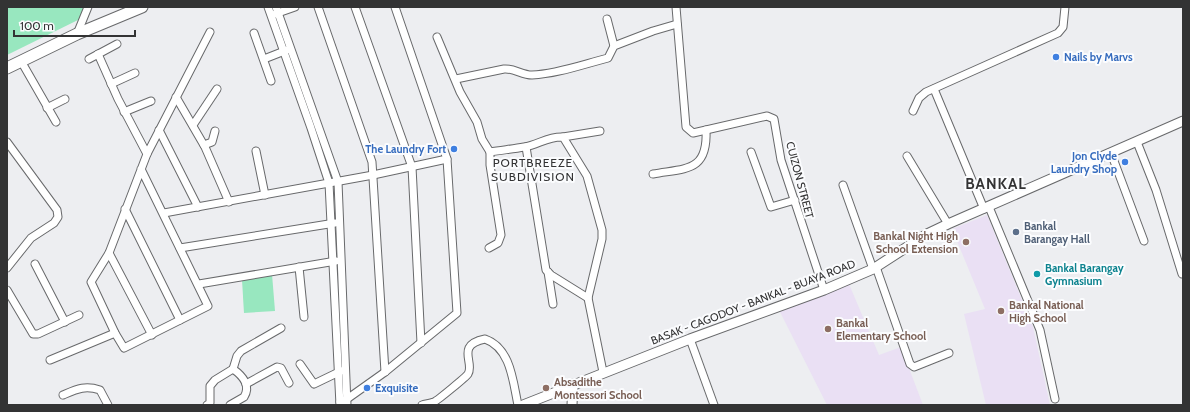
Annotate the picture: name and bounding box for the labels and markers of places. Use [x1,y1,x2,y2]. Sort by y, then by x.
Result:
place label: Nails by Marvs [1064,50,1133,64]
marker: Nails by Marvs [1051,52,1061,62]
place label: The Laundry Fort [365,142,446,156]
marker: The Laundry Fort [449,144,459,154]
place label: Jon Clyde Laundry Shop [1051,149,1117,176]
marker: Jon Clyde Laundry Shop [1120,157,1130,167]
place label: Bankal Barangay Hall [1024,219,1090,246]
marker: Bankal Barangay Hall [1011,227,1021,237]
place label: Bankal Night High School Extension [873,229,958,256]
marker: Bankal Night High School Extension [961,237,971,247]
place label: Bankal Barangay Gymnasium [1045,261,1124,288]
marker: Bankal Barangay Gymnasium [1032,269,1042,279]
place label: Bankal National High School [1009,298,1084,325]
marker: Bankal National High School [996,306,1006,316]
place label: Bankal Elementary School [836,316,926,343]
marker: Bankal Elementary School [823,324,833,334]
place label: Absadithe Montessori School [554,375,642,402]
place label: Exquisite [375,381,419,395]
marker: Exquisite [362,383,372,393]
marker: Absadithe Montessori School [541,383,551,393]

